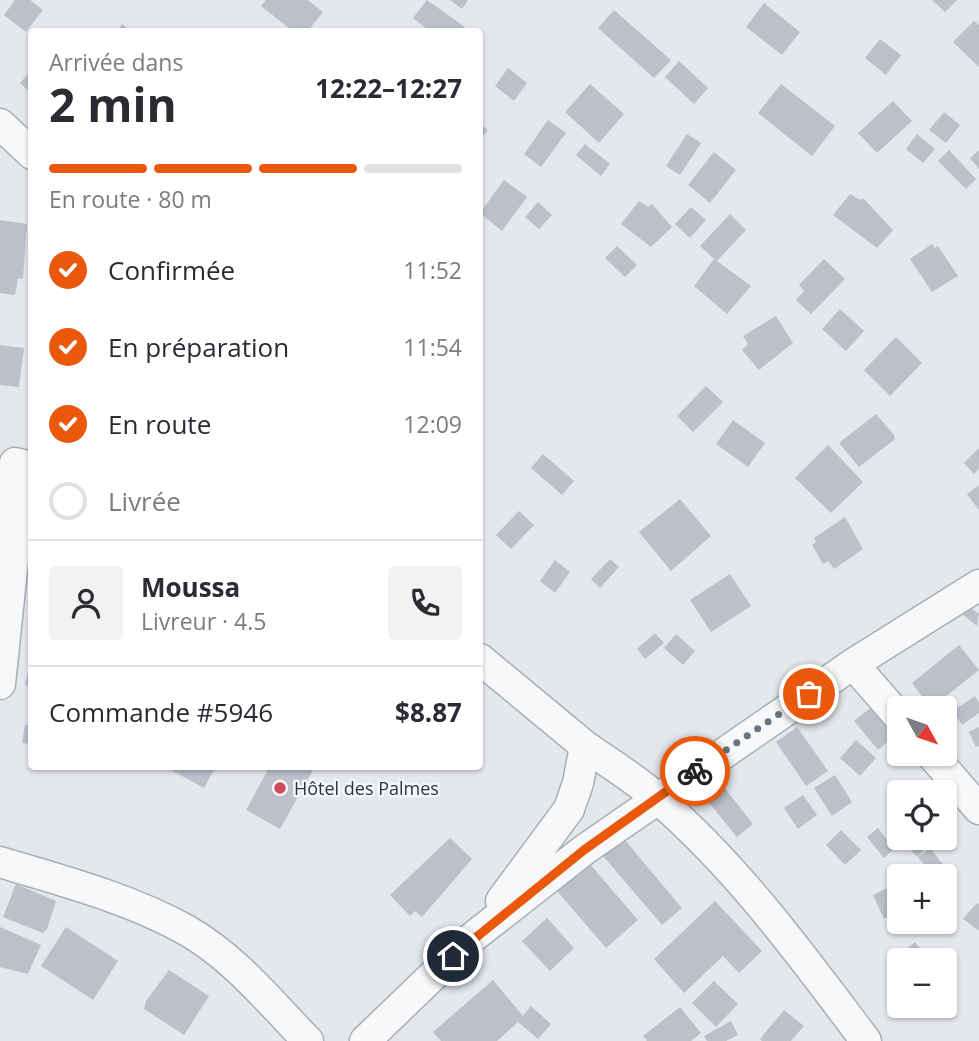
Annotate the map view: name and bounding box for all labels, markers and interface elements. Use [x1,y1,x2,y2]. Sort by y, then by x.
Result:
text: Arrivée dans [49,46,183,78]
text: 12:22–12:27 [315,70,462,106]
text: 2 min [49,73,177,135]
text: En route · 80 m [49,183,212,215]
icon: check [49,251,87,289]
text: Confirmée [108,252,235,288]
text: 11:52 [403,254,462,286]
icon: check [49,328,87,366]
text: En préparation [108,329,289,365]
text: 11:54 [403,331,462,363]
icon: check [49,405,87,443]
text: En route [108,406,211,442]
text: 12:09 [403,408,462,440]
text: Livrée [108,483,181,519]
button: person [49,566,123,640]
button: phone [388,566,462,640]
text: Moussa [141,569,240,605]
text: Livreur · 4.5 [141,605,266,637]
pin [779,664,839,724]
icon: bag [790,675,828,713]
text: Commande #5946 [49,694,273,730]
text: $8.87 [395,694,462,730]
north arrow [887,696,957,766]
map controls [887,696,957,1018]
courier [660,736,730,806]
icon: bike [676,752,714,790]
place label: Hôtel des Palmes [294,776,439,800]
marker: Hôtel des Palmes [272,780,288,796]
button: locate [887,780,957,850]
button: + [887,864,957,934]
pin [423,926,483,986]
icon: home [434,937,472,975]
button: − [887,948,957,1018]

